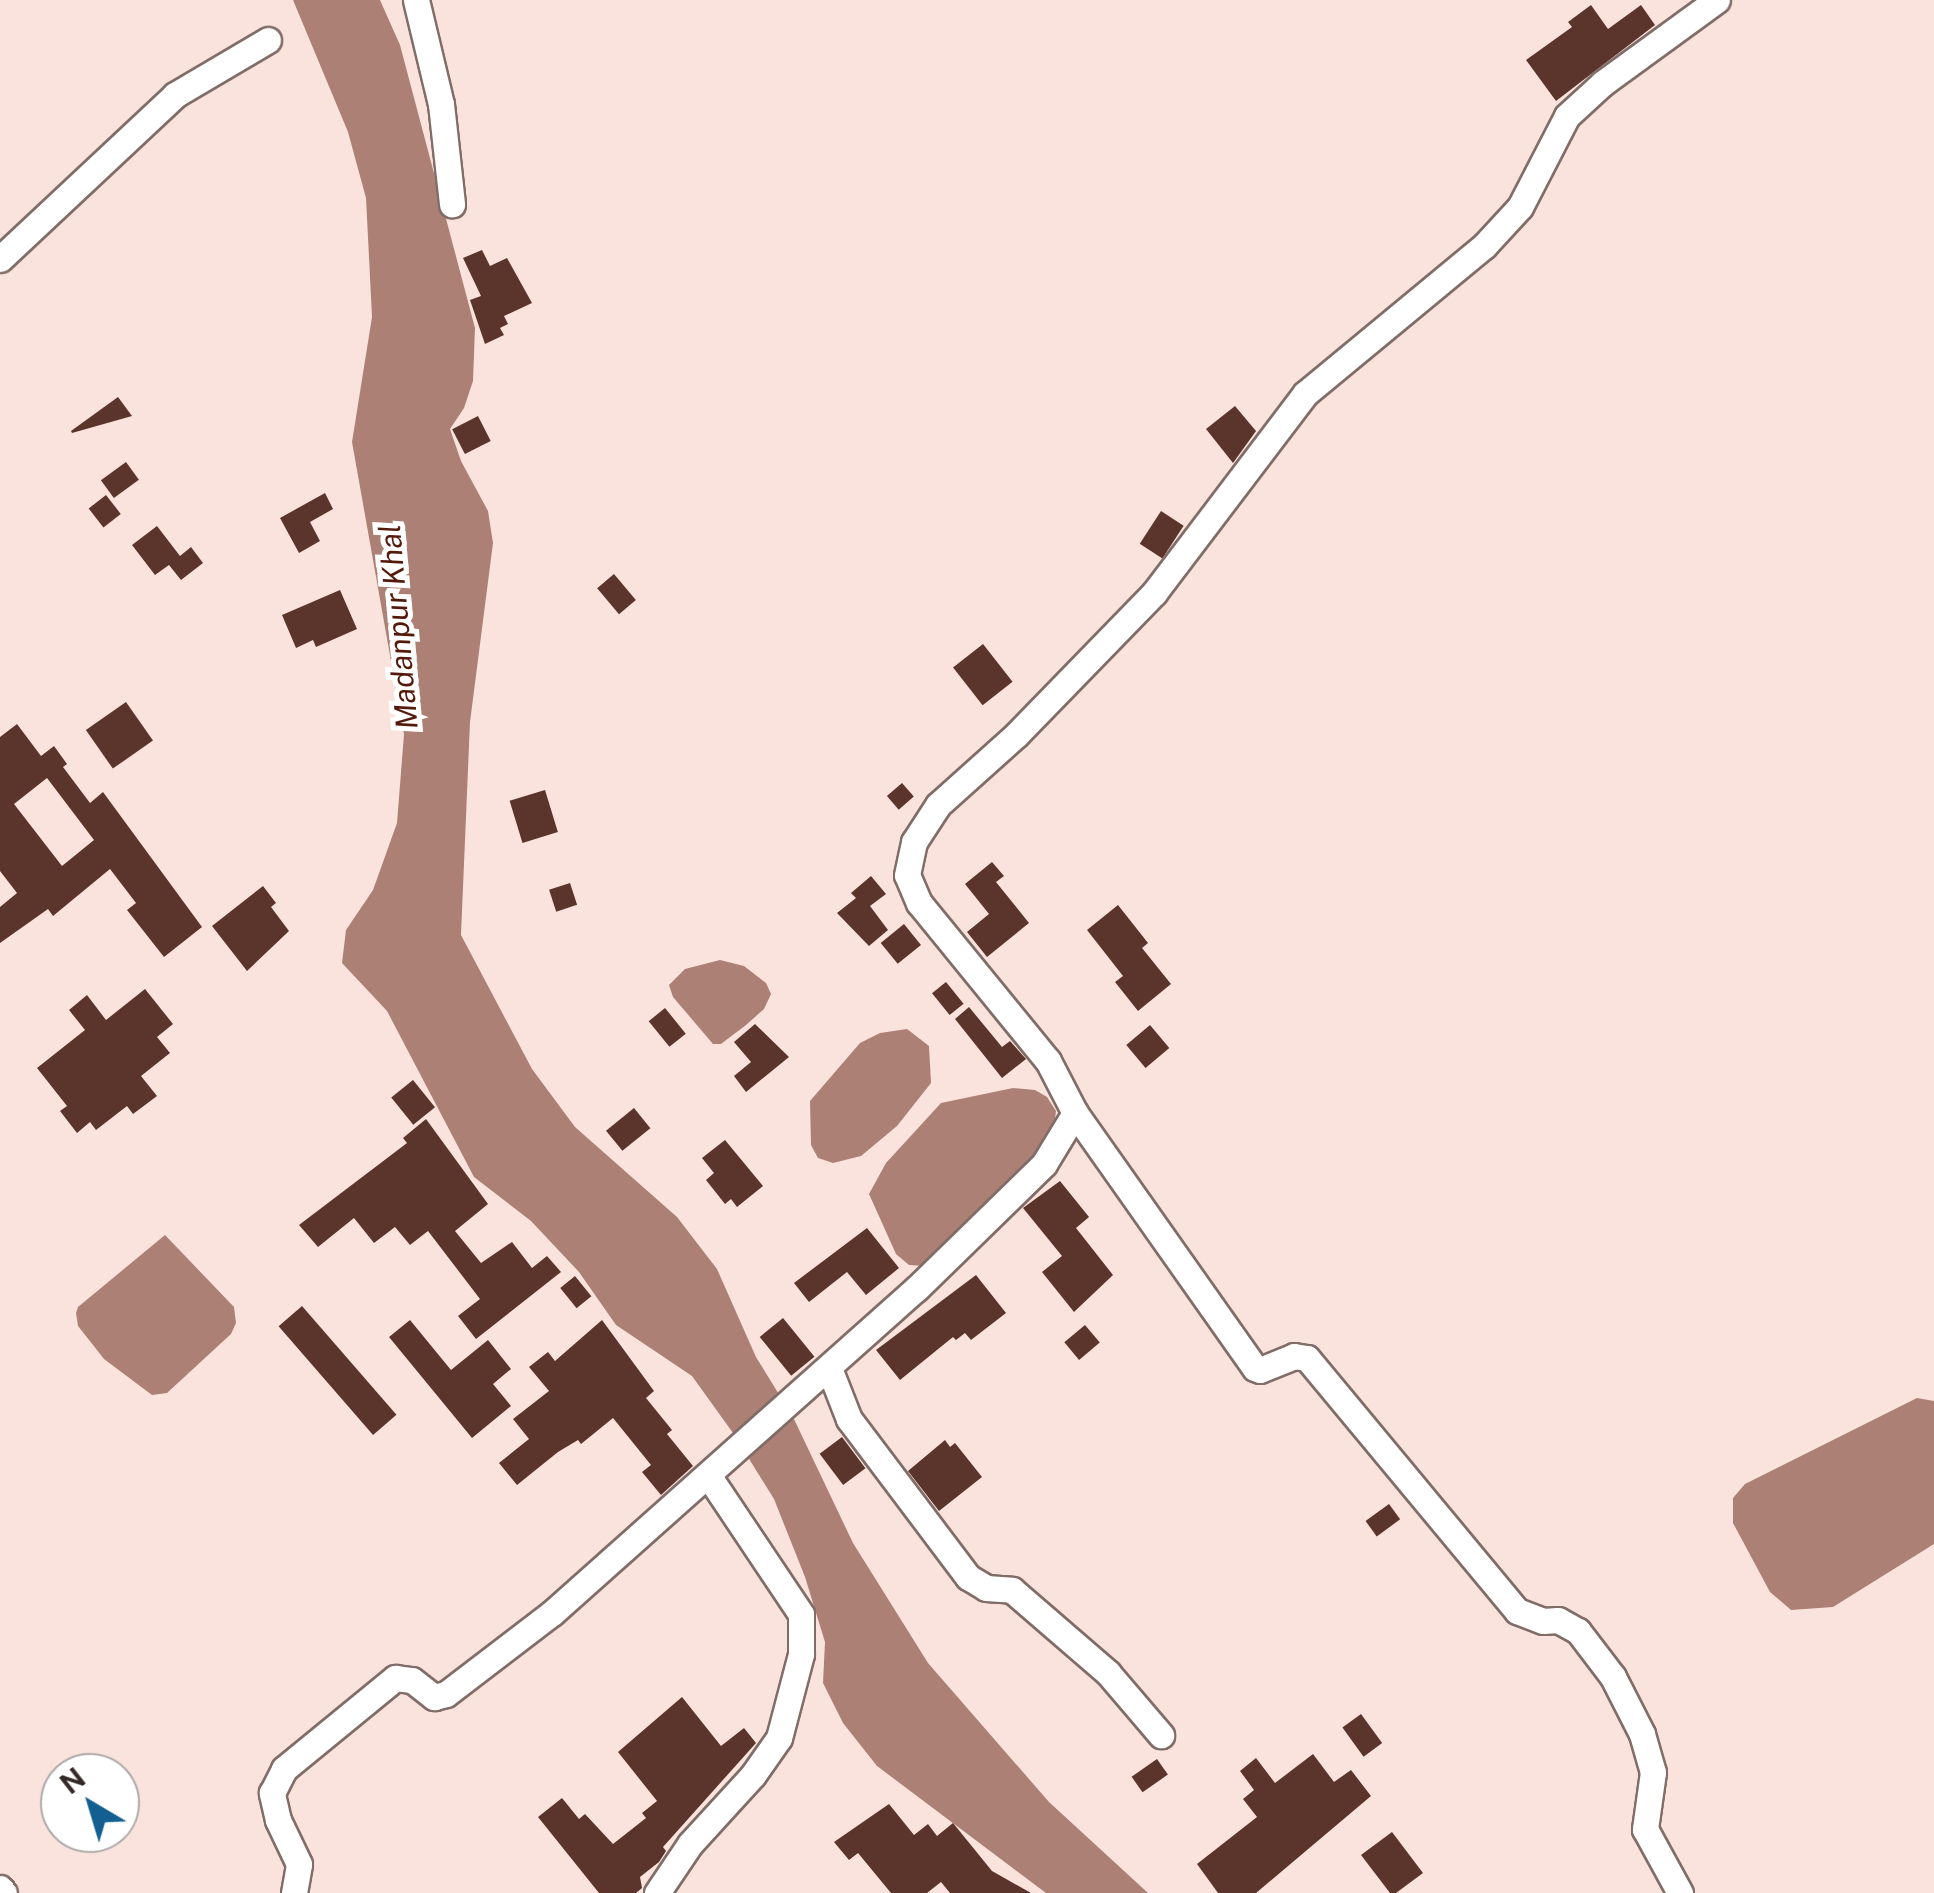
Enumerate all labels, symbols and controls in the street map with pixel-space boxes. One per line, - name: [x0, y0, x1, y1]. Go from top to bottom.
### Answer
- water label: Madanpur Khal: [371, 523, 425, 731]
- north arrow: [40, 1753, 140, 1853]
- text: N: [54, 1761, 91, 1800]

